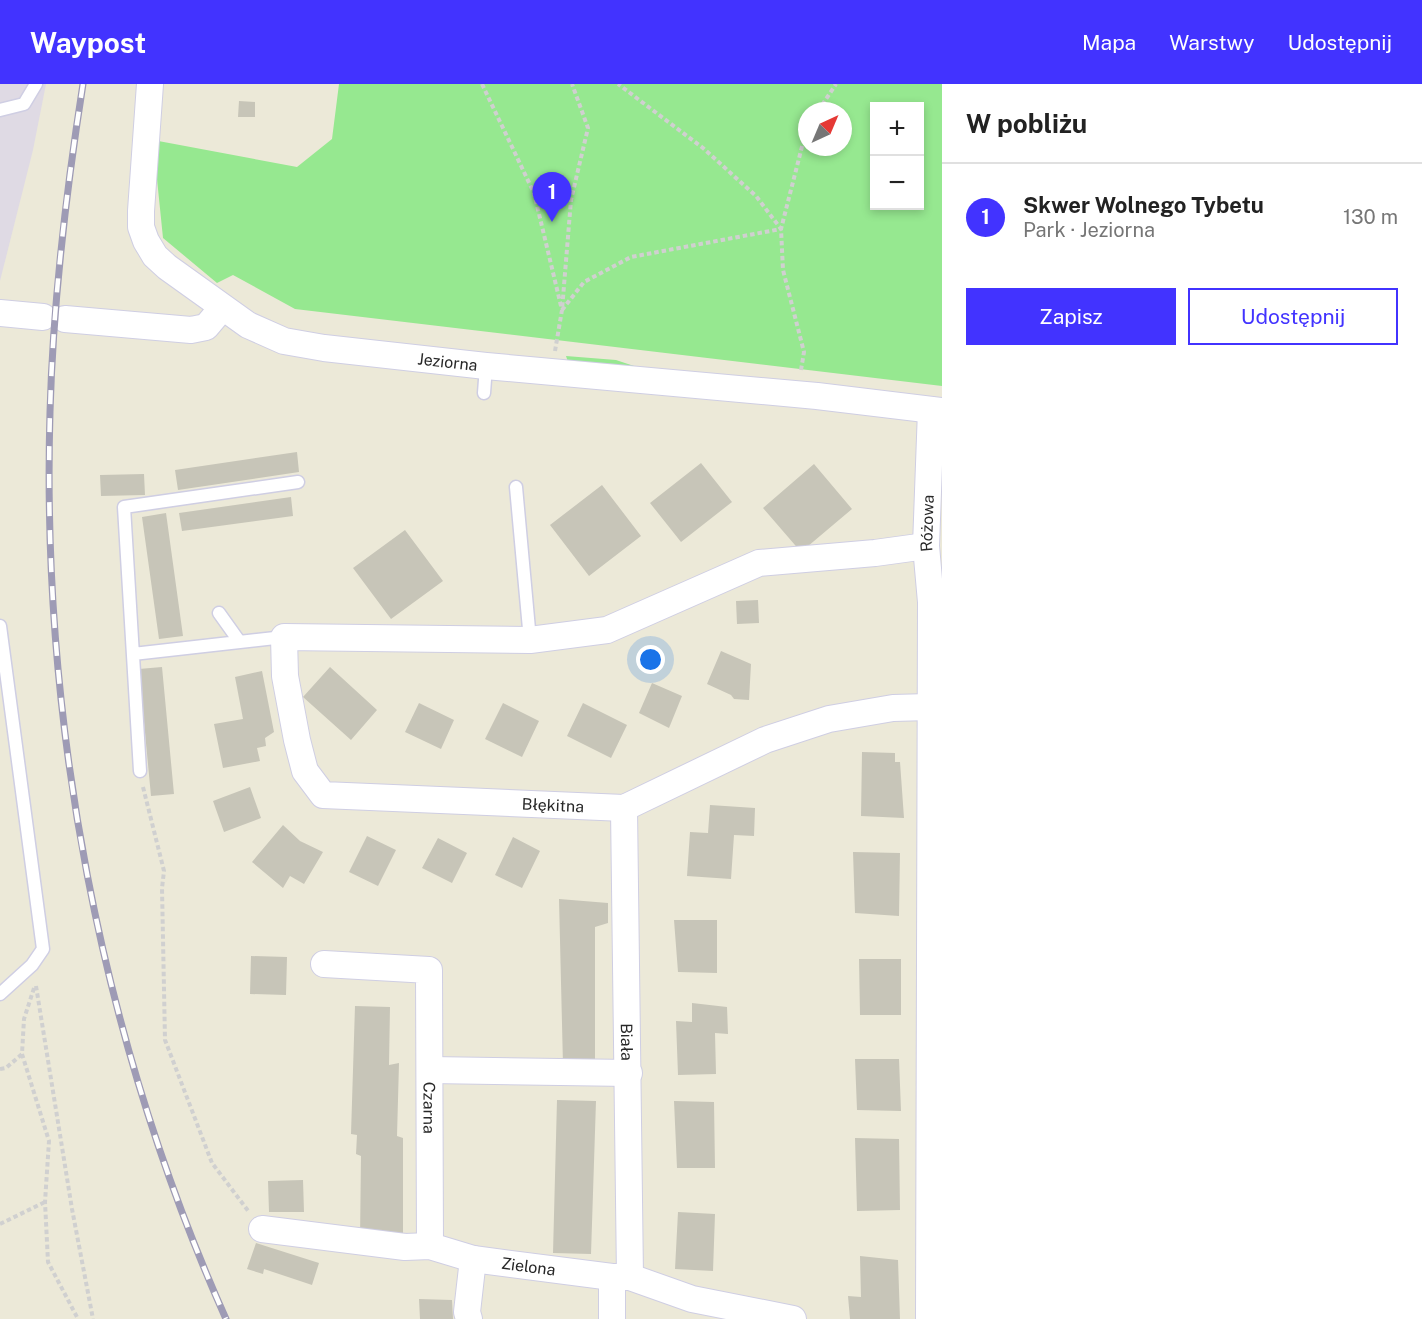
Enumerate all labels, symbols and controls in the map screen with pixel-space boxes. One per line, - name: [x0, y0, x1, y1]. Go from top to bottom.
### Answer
- text: Waypost: [30, 26, 146, 59]
- text: Mapa: [1082, 30, 1136, 55]
- text: Warstwy: [1169, 30, 1254, 55]
- text: Udostępnij: [1287, 30, 1392, 55]
- north arrow: [798, 102, 852, 156]
- map controls: [870, 102, 924, 210]
- button: +: [870, 102, 924, 156]
- text: W pobliżu: [966, 108, 1087, 139]
- button: −: [870, 156, 924, 210]
- pin: 1: [532, 172, 572, 222]
- text: Skwer Wolnego Tybetu: [1023, 192, 1264, 218]
- text: 1: [981, 205, 990, 229]
- text: 130 m: [1343, 205, 1398, 229]
- text: Park · Jeziorna: [1023, 218, 1155, 242]
- button: Zapisz: [966, 288, 1176, 345]
- button: Udostępnij: [1188, 288, 1398, 345]
- street label: Jeziorna: [417, 349, 479, 375]
- street label: Różowa: [916, 494, 937, 553]
- your location: [636, 645, 665, 674]
- street label: Błękitna: [521, 794, 585, 816]
- street label: Biała: [617, 1023, 637, 1061]
- street label: Czarna: [420, 1082, 439, 1134]
- street label: Zielona: [500, 1253, 557, 1279]

